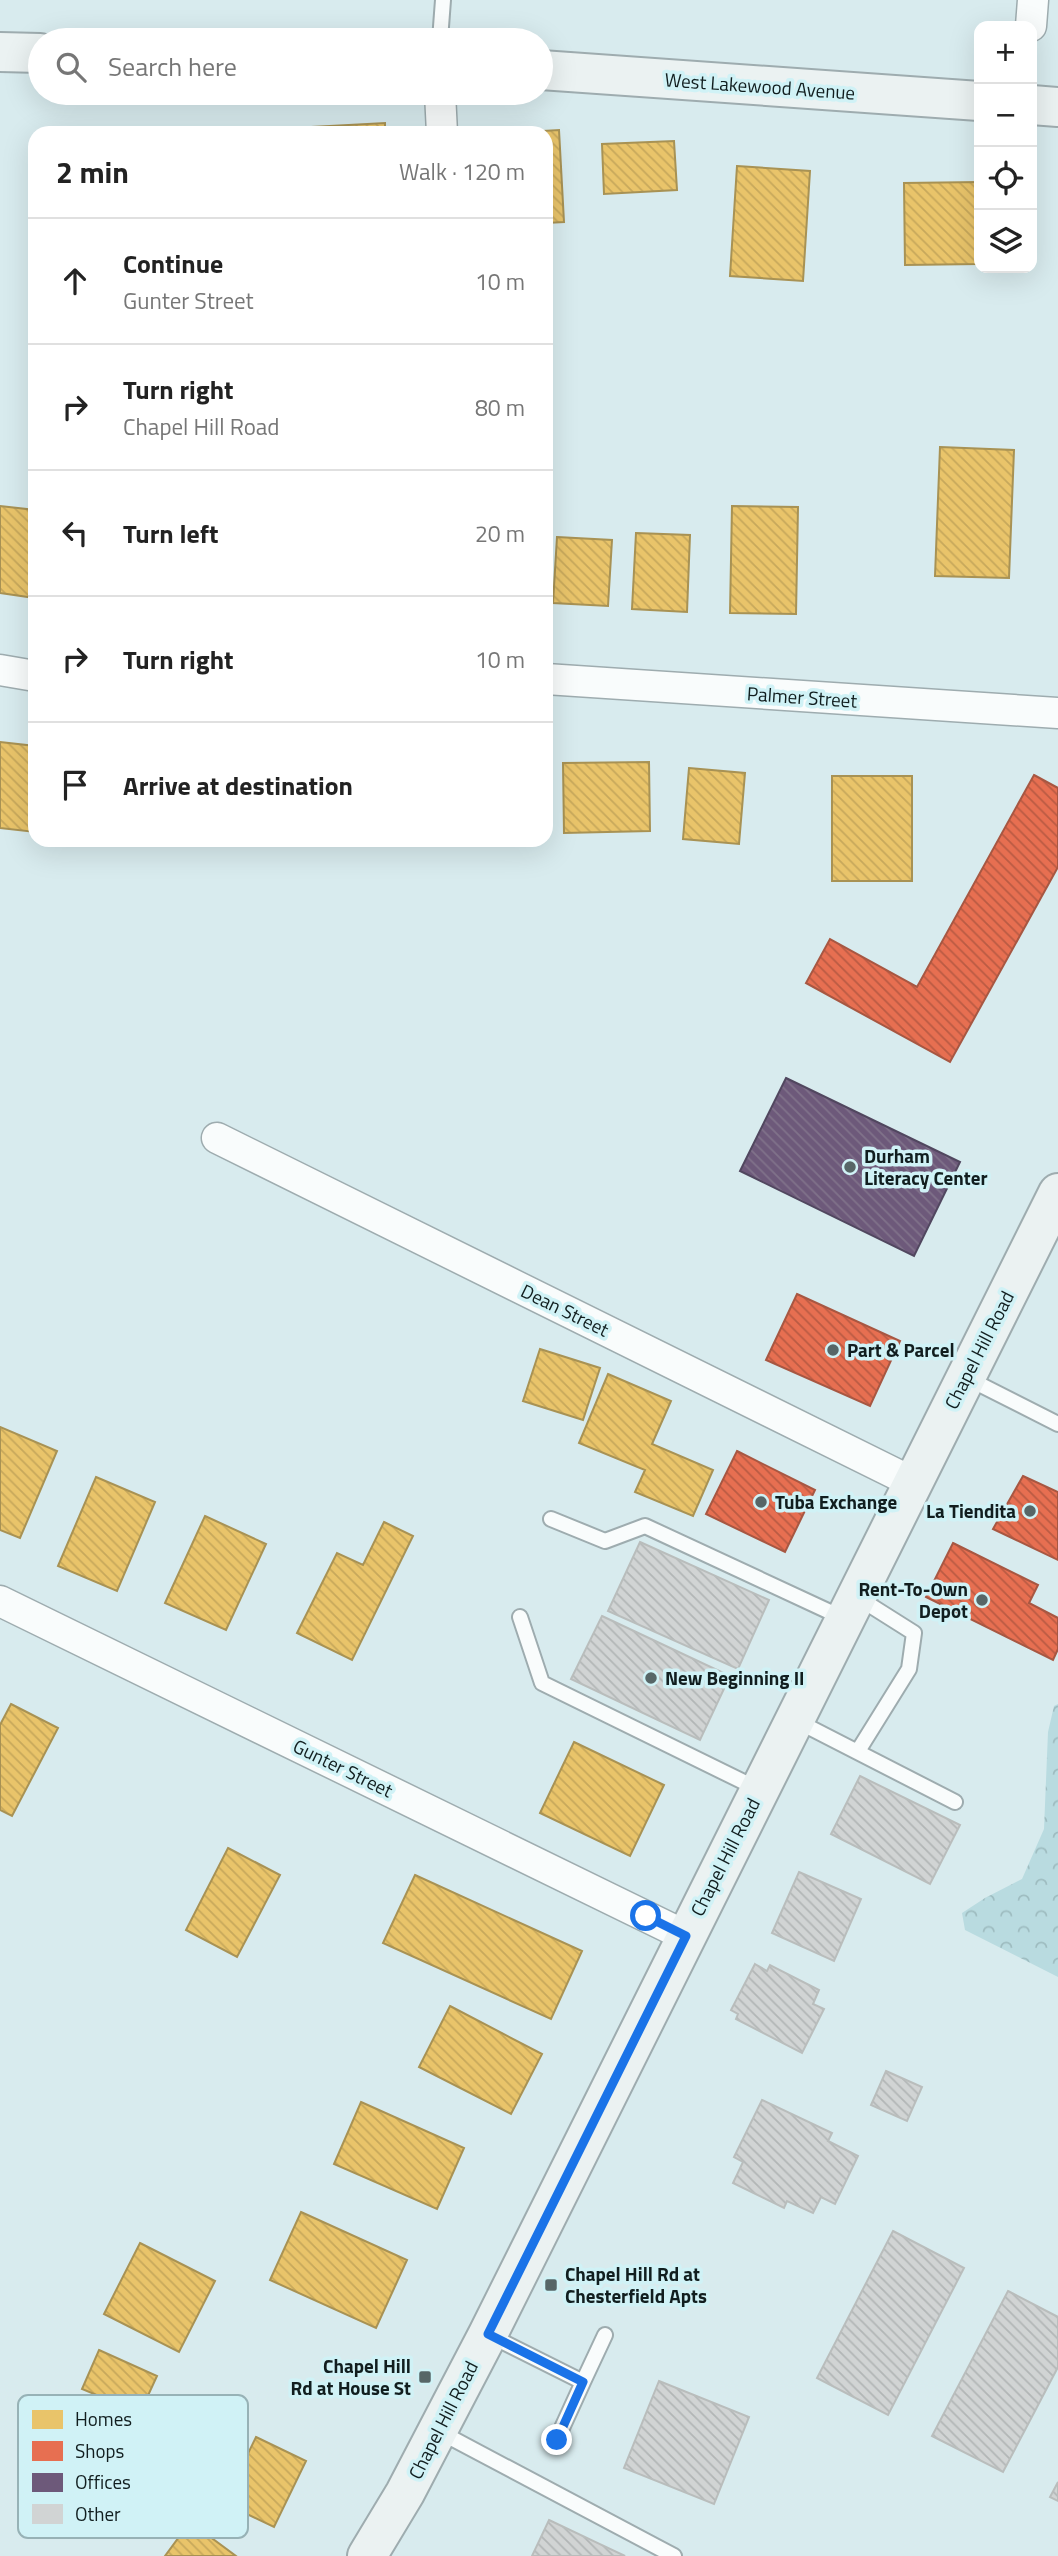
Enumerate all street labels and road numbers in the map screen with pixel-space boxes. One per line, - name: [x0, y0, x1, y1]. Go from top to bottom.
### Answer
- street label: West Lakewood Avenue: [664, 64, 856, 107]
- street label: Palmer Street: [746, 678, 858, 715]
- street label: Dean Street: [516, 1276, 614, 1343]
- street label: Chapel Hill Road: [936, 1286, 1021, 1414]
- street label: Gunter Street: [288, 1731, 398, 1804]
- street label: Chapel Hill Road: [682, 1793, 767, 1921]
- street label: Chapel Hill Road: [400, 2356, 485, 2484]

